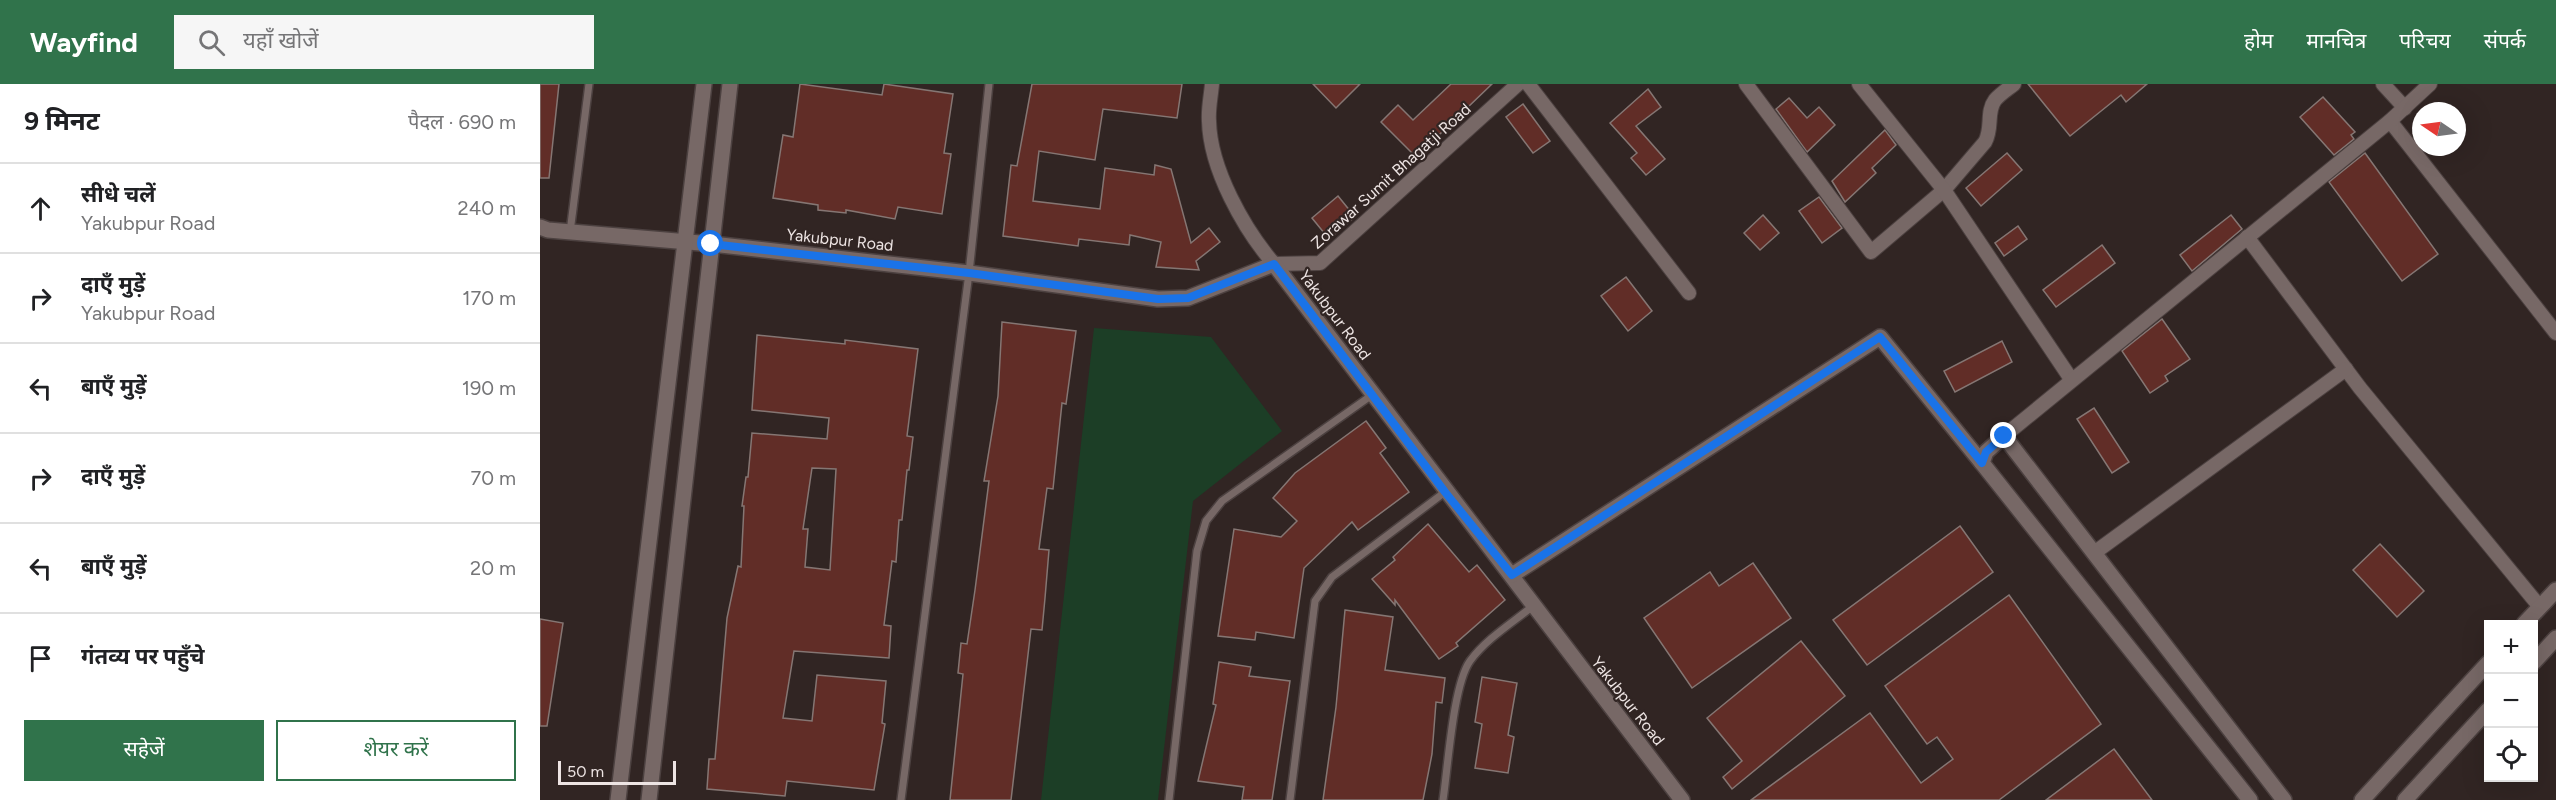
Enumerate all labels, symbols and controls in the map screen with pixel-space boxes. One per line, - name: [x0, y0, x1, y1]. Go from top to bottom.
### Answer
- search box: [174, 15, 594, 69]
- text: Wayfind: [30, 25, 138, 59]
- icon: search: [195, 26, 228, 59]
- text: यहाँ खोजें: [243, 27, 319, 54]
- text: होम: [2244, 28, 2273, 53]
- text: मानचित्र: [2306, 28, 2366, 53]
- text: परिचय: [2399, 28, 2451, 53]
- text: संपर्क: [2484, 28, 2526, 53]
- street label: Zorawar Sumit Bhagatji Road: [1307, 99, 1475, 253]
- north arrow: [2412, 102, 2466, 156]
- text: 9 मिनट: [24, 105, 100, 137]
- text: पैदल · 690 m: [408, 110, 516, 134]
- text: सीधे चलें: [81, 181, 156, 208]
- icon: ahead: [24, 192, 57, 225]
- text: 240 m: [458, 196, 516, 220]
- text: Yakubpur Road: [81, 211, 215, 235]
- street label: Yakubpur Road: [786, 225, 894, 255]
- route start: [697, 230, 723, 256]
- street label: Yakubpur Road: [1295, 266, 1375, 364]
- text: दाएँ मुड़ें: [81, 271, 145, 298]
- icon: right: [24, 282, 57, 315]
- text: 170 m: [462, 286, 516, 310]
- text: Yakubpur Road: [81, 301, 215, 325]
- icon: left: [24, 372, 57, 405]
- text: बाएँ मुड़ें: [81, 373, 147, 400]
- text: 190 m: [462, 376, 516, 400]
- route end: [1990, 422, 2016, 448]
- icon: right: [24, 462, 57, 495]
- text: दाएँ मुड़ें: [81, 463, 145, 490]
- text: 70 m: [470, 466, 516, 490]
- icon: left: [24, 552, 57, 585]
- text: बाएँ मुड़ें: [81, 553, 147, 580]
- text: 20 m: [470, 556, 516, 580]
- map controls: [2484, 620, 2538, 782]
- button: +: [2484, 620, 2538, 674]
- icon: arrive: [24, 642, 57, 675]
- text: गंतव्य पर पहुँचे: [81, 643, 205, 670]
- street label: Yakubpur Road: [1587, 653, 1669, 749]
- button: −: [2484, 674, 2538, 728]
- button: सहेजें: [24, 720, 264, 781]
- button: शेयर करें: [276, 720, 516, 781]
- button: locate: [2484, 728, 2538, 782]
- scale bar: [558, 758, 676, 786]
- text: 50 m: [567, 762, 604, 781]

